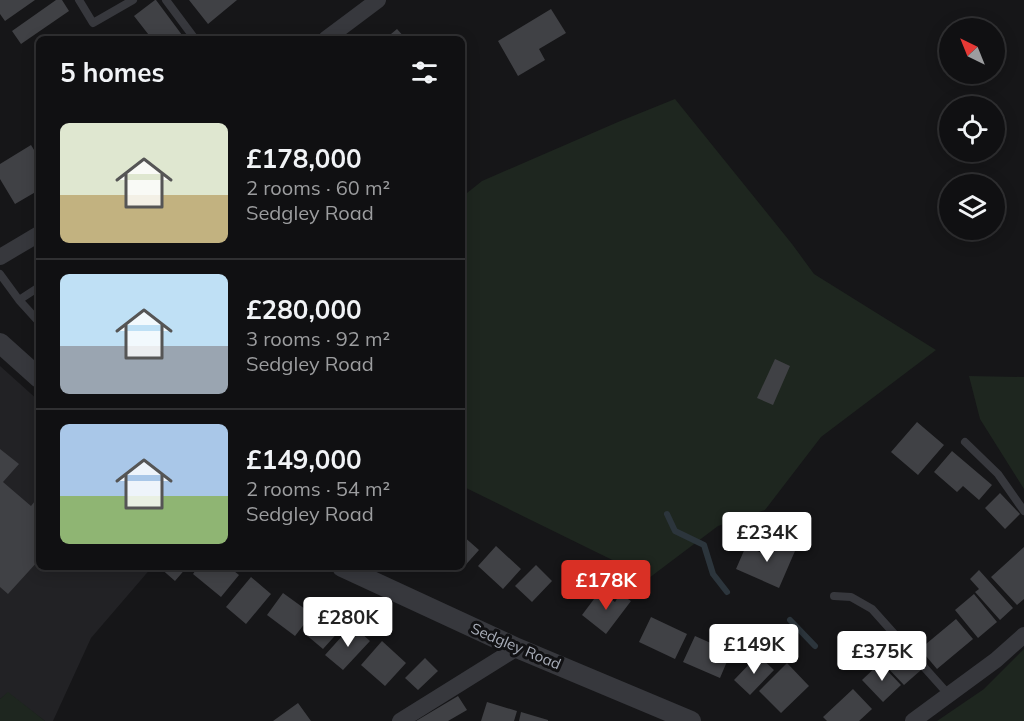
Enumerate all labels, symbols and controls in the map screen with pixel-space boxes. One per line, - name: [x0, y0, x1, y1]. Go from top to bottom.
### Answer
- north arrow: [939, 18, 1005, 84]
- map controls: [939, 18, 1005, 240]
- text: 5 homes: [60, 56, 164, 89]
- icon: filters: [408, 56, 441, 89]
- button: locate: [939, 96, 1005, 162]
- text: £178,000: [246, 142, 362, 175]
- icon: home: [108, 147, 180, 219]
- button: layers: [939, 174, 1005, 240]
- text: 2 rooms · 60 m²: [246, 175, 390, 200]
- text: Sedgley Road: [246, 200, 374, 225]
- text: £280,000: [246, 293, 362, 326]
- icon: home: [108, 298, 180, 370]
- text: 3 rooms · 92 m²: [246, 326, 390, 351]
- text: Sedgley Road: [246, 351, 374, 376]
- text: £149,000: [246, 443, 362, 476]
- icon: home: [108, 448, 180, 520]
- text: 2 rooms · 54 m²: [246, 476, 390, 501]
- text: Sedgley Road: [246, 501, 374, 526]
- pin: £234K: [725, 512, 809, 563]
- text: £234K: [736, 519, 798, 544]
- pin: £178K: [564, 560, 648, 611]
- text: £178K: [575, 567, 637, 592]
- pin: £280K: [306, 597, 390, 648]
- text: £280K: [317, 604, 379, 629]
- street label: Sedgley Road: [468, 619, 564, 673]
- pin: £149K: [712, 624, 796, 675]
- text: £149K: [723, 631, 785, 656]
- pin: £375K: [840, 631, 924, 682]
- text: £375K: [851, 638, 913, 663]

